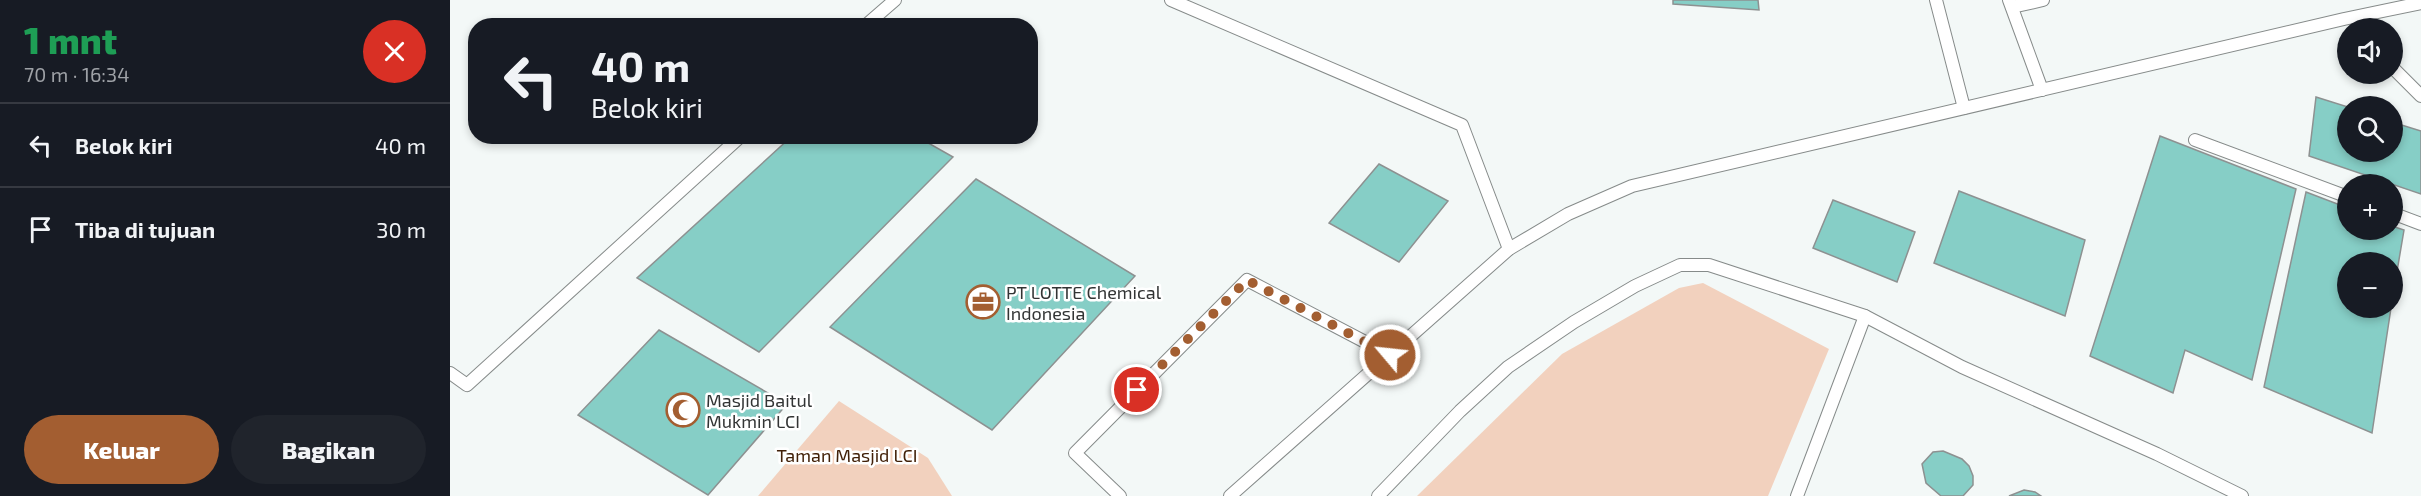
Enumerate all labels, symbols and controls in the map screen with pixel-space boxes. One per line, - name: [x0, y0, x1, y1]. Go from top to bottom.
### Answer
- text: 1 mnt: [24, 18, 117, 61]
- map controls: [2337, 18, 2403, 318]
- button: sound: [2337, 18, 2403, 84]
- button: close: [363, 20, 426, 83]
- text: 40 m: [591, 40, 690, 90]
- icon: left: [492, 42, 570, 120]
- text: 70 m · 16:34: [24, 62, 129, 86]
- text: Belok kiri: [591, 91, 703, 123]
- button: search: [2337, 96, 2403, 162]
- icon: left: [24, 129, 57, 162]
- text: Belok kiri: [75, 132, 172, 158]
- text: 40 m: [375, 132, 426, 158]
- button: +: [2337, 174, 2403, 240]
- icon: arrive: [24, 213, 57, 246]
- text: Tiba di tujuan: [75, 216, 215, 242]
- text: 30 m: [376, 216, 426, 242]
- button: −: [2337, 252, 2403, 318]
- place label: PT LOTTE Chemical Indonesia: [1006, 281, 1162, 324]
- office icon: PT LOTTE Chemical Indonesia: [965, 284, 1001, 320]
- position arrow: [1358, 323, 1422, 387]
- pin: [1111, 364, 1162, 415]
- icon: arrive: [1120, 373, 1153, 406]
- place label: Masjid Baitul Mukmin LCI: [706, 389, 813, 432]
- mosque icon: Masjid Baitul Mukmin LCI: [665, 392, 701, 428]
- button: Keluar: [24, 415, 219, 484]
- button: Bagikan: [231, 415, 426, 484]
- park label: Taman Masjid LCI: [777, 444, 917, 466]

